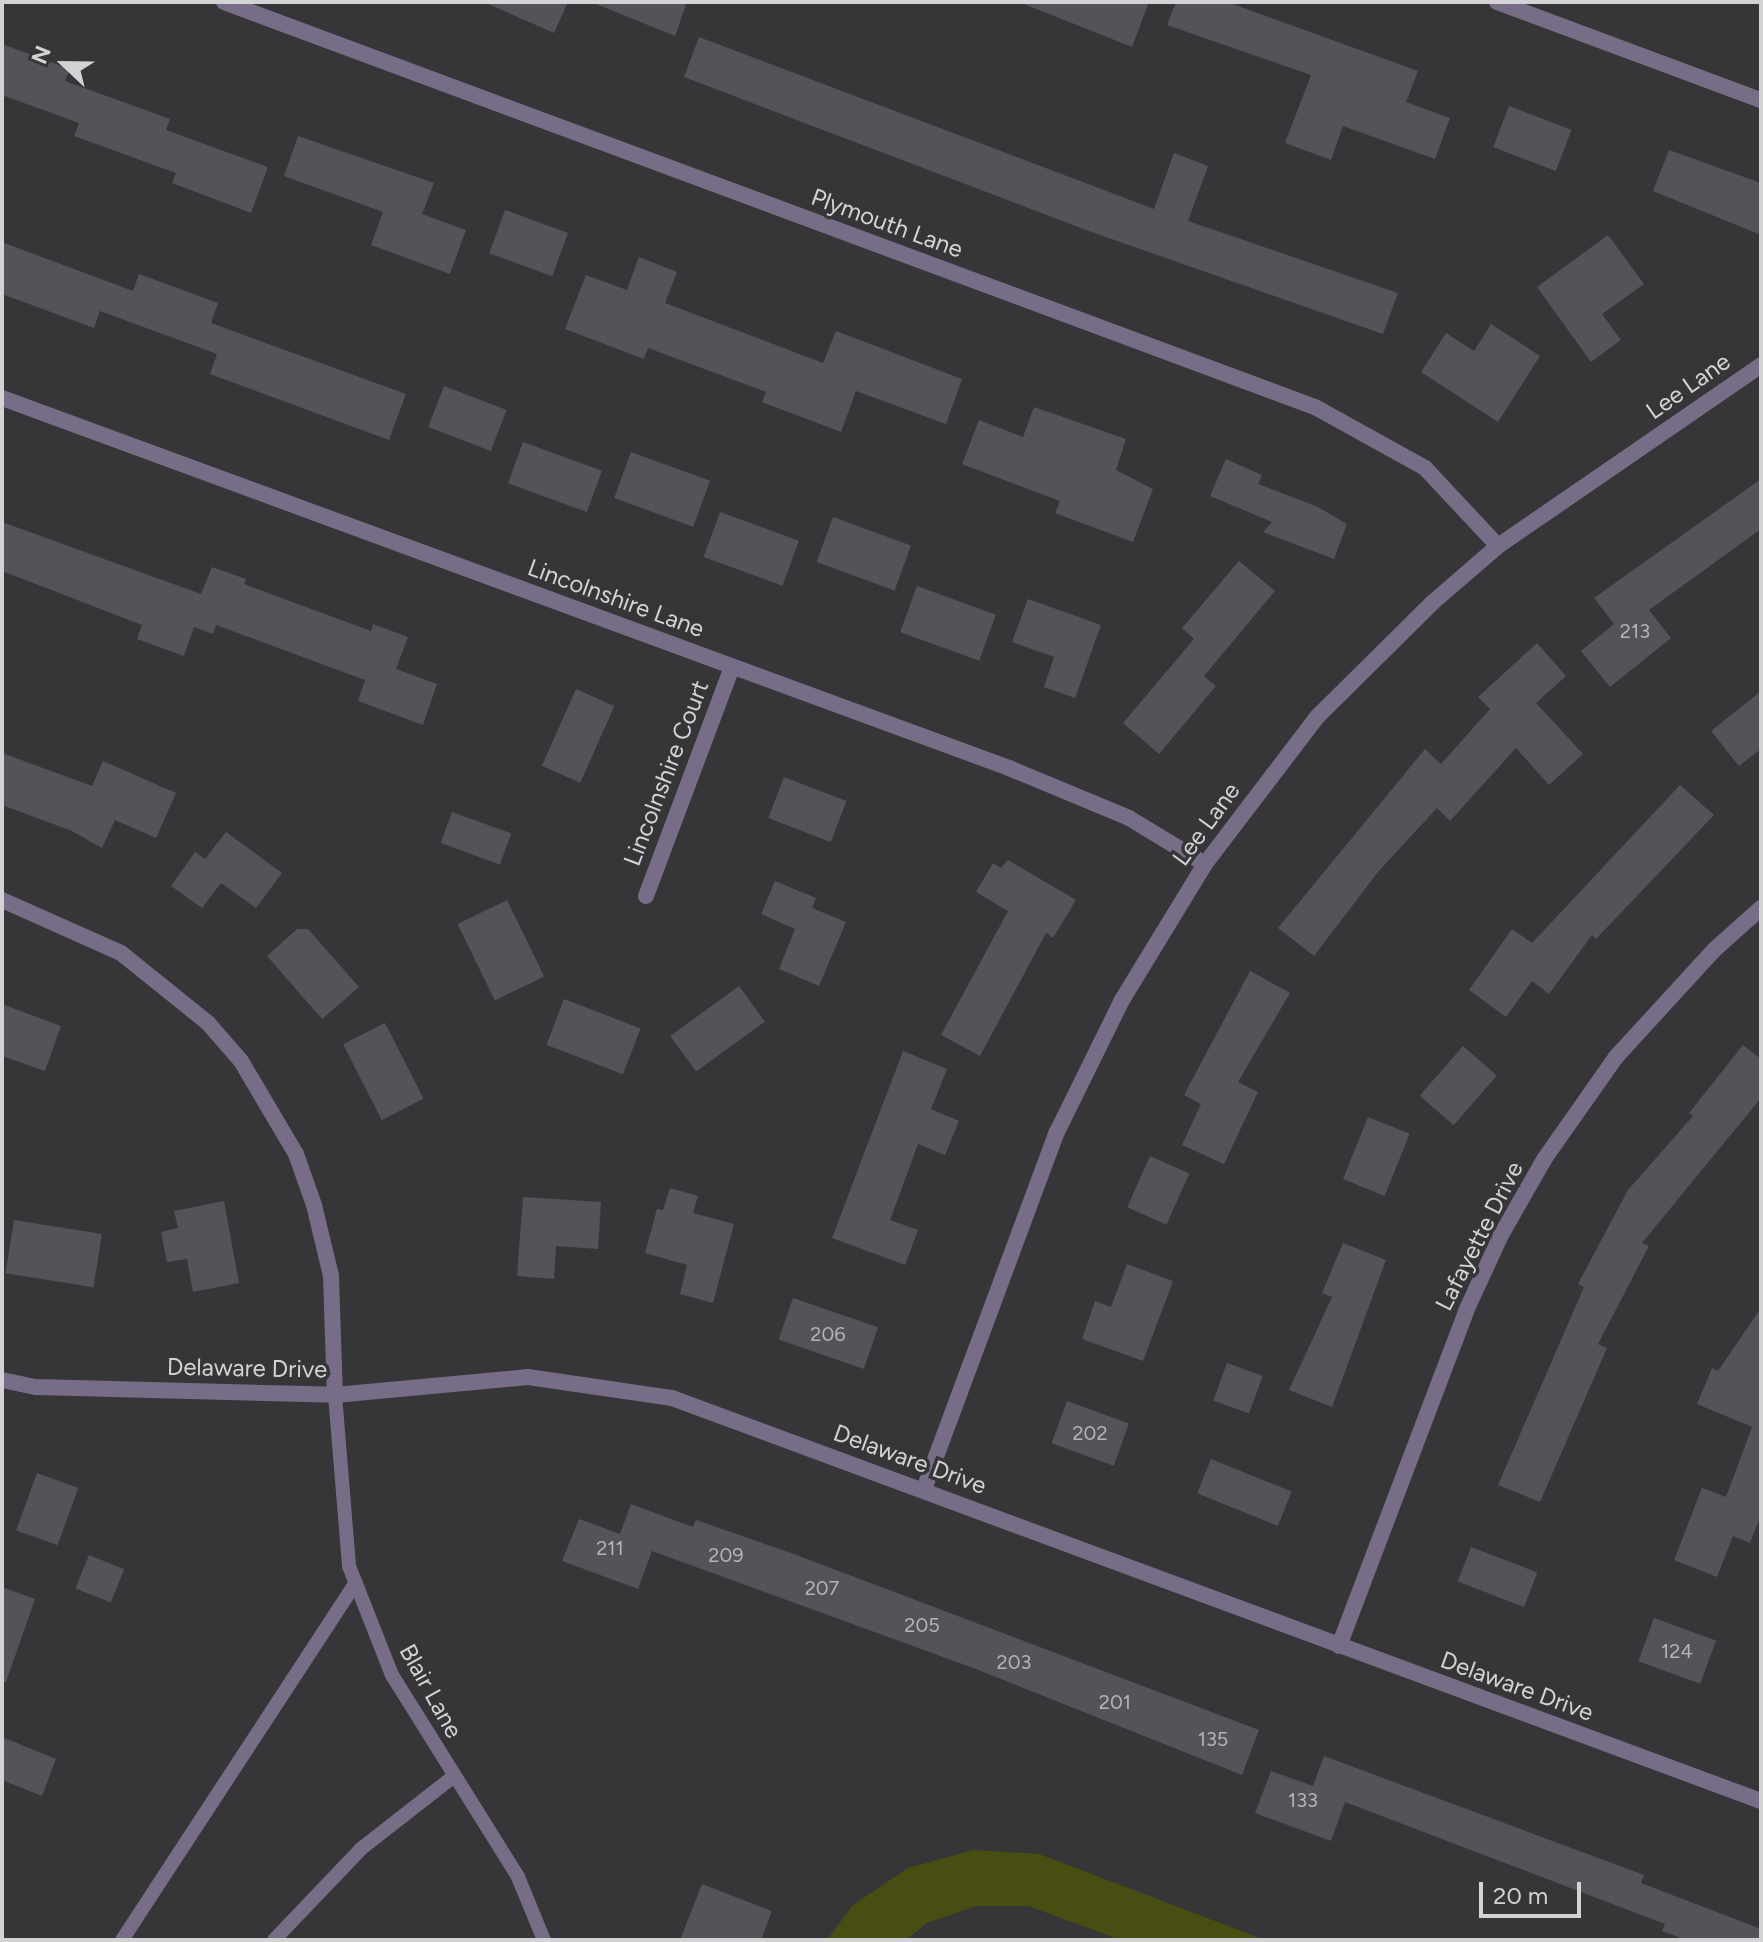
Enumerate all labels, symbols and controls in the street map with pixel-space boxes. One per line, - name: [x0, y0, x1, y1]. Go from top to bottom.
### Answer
- north arrow: [24, 24, 104, 104]
- text: N: [26, 42, 57, 68]
- street label: Plymouth Lane: [807, 182, 967, 264]
- street label: Lee Lane: [1640, 347, 1736, 425]
- street label: Lincolnshire Lane: [524, 553, 708, 643]
- house number: 213: [1620, 619, 1650, 643]
- street label: Lincolnshire Court: [617, 676, 715, 870]
- street label: Lee Lane: [1166, 777, 1246, 871]
- street label: Lafayette Drive: [1429, 1157, 1529, 1315]
- house number: 206: [810, 1322, 846, 1346]
- street label: Delaware Drive: [167, 1352, 327, 1384]
- street label: Delaware Drive: [830, 1418, 990, 1500]
- house number: 202: [1072, 1421, 1108, 1445]
- house number: 211: [596, 1536, 624, 1560]
- house number: 209: [708, 1543, 744, 1567]
- house number: 207: [805, 1576, 839, 1600]
- house number: 205: [904, 1613, 940, 1637]
- street label: Blair Lane: [393, 1639, 469, 1743]
- house number: 124: [1661, 1639, 1693, 1663]
- street label: Delaware Drive: [1437, 1645, 1597, 1727]
- house number: 203: [997, 1650, 1031, 1674]
- house number: 201: [1099, 1690, 1131, 1714]
- house number: 135: [1198, 1727, 1228, 1751]
- house number: 133: [1288, 1788, 1318, 1812]
- scale bar: [1483, 1866, 1585, 1916]
- text: 20 m: [1493, 1881, 1548, 1910]

